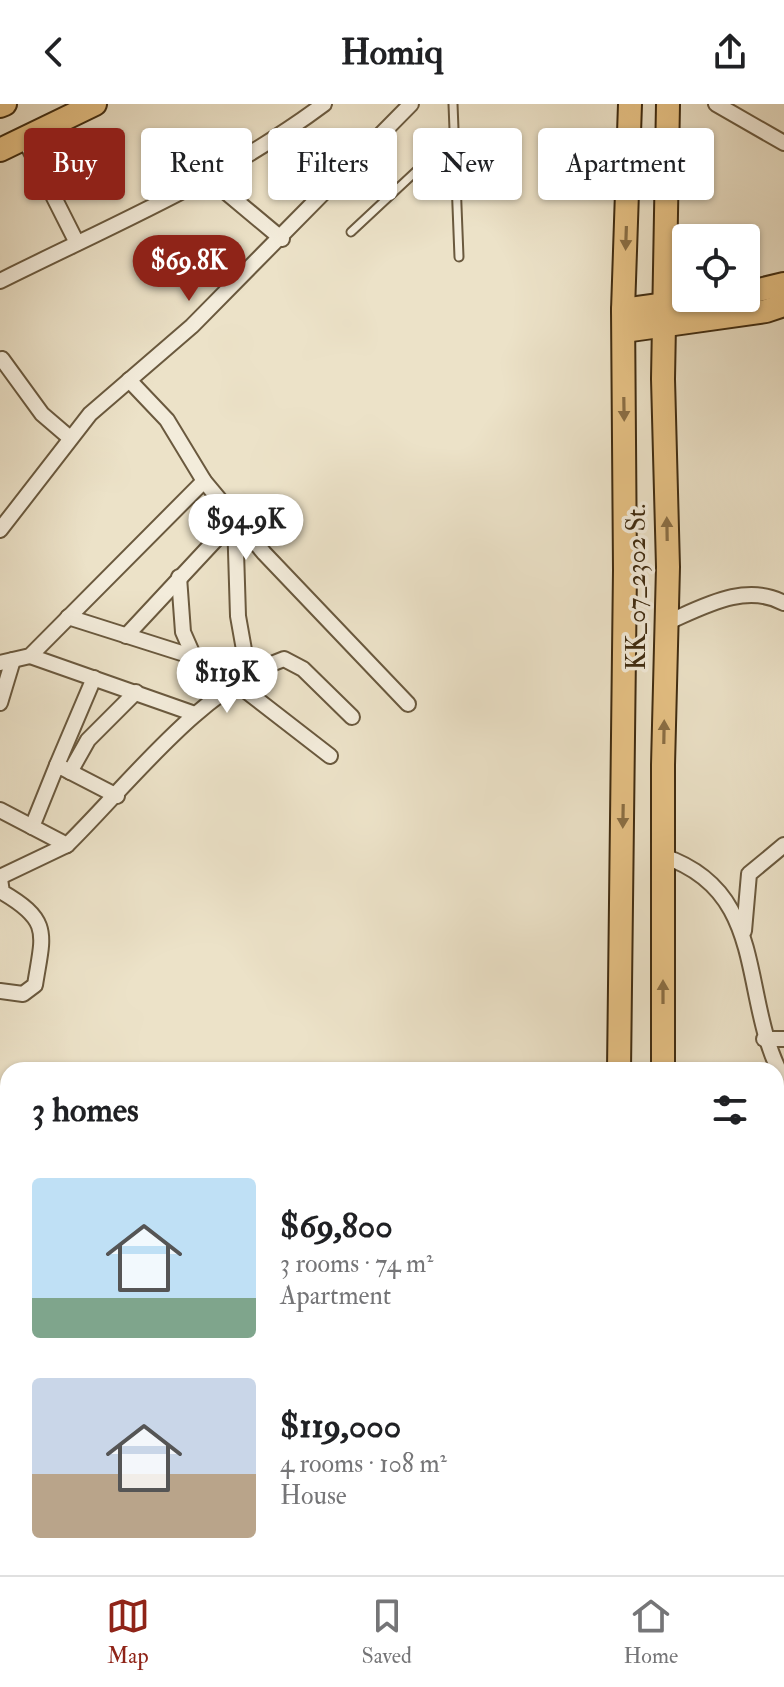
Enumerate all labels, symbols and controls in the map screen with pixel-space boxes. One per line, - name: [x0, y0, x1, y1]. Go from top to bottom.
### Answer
- icon: back: [32, 30, 76, 74]
- text: Homiq: [341, 30, 443, 75]
- icon: share: [708, 30, 752, 74]
- chip: Buy: [24, 128, 125, 200]
- chip: Rent: [141, 128, 252, 200]
- chip: Filters: [268, 128, 397, 200]
- chip: New: [413, 128, 522, 200]
- chip: Apartment: [538, 128, 714, 200]
- map controls: [672, 224, 760, 312]
- button: locate: [672, 224, 760, 312]
- one-way arrow: [619, 226, 632, 251]
- pin: $69.8K: [124, 235, 254, 303]
- text: $69.8K: [151, 245, 227, 277]
- one-way arrow: [617, 397, 630, 422]
- pin: $94.9K: [181, 494, 311, 562]
- text: $94.9K: [206, 504, 286, 536]
- street label: KK_07_2302 St.: [621, 504, 653, 670]
- one-way arrow: [661, 516, 673, 541]
- pin: $119K: [171, 647, 283, 715]
- text: $119K: [195, 657, 259, 689]
- one-way arrow: [657, 719, 670, 744]
- one-way arrow: [617, 804, 629, 829]
- one-way arrow: [657, 979, 669, 1004]
- icon: filters: [708, 1088, 752, 1132]
- text: 3 homes: [32, 1089, 139, 1132]
- text: $69,800: [280, 1205, 393, 1248]
- icon: home: [96, 1210, 192, 1306]
- text: 3 rooms · 74 m²: [280, 1248, 433, 1280]
- text: Apartment: [280, 1280, 391, 1312]
- text: $119,000: [280, 1405, 401, 1448]
- icon: home: [96, 1410, 192, 1506]
- text: 4 rooms · 108 m²: [280, 1448, 447, 1480]
- text: House: [280, 1480, 347, 1512]
- tab: Map: [106, 1594, 150, 1670]
- tab: Saved: [362, 1594, 412, 1670]
- tab: Home: [624, 1594, 678, 1670]

